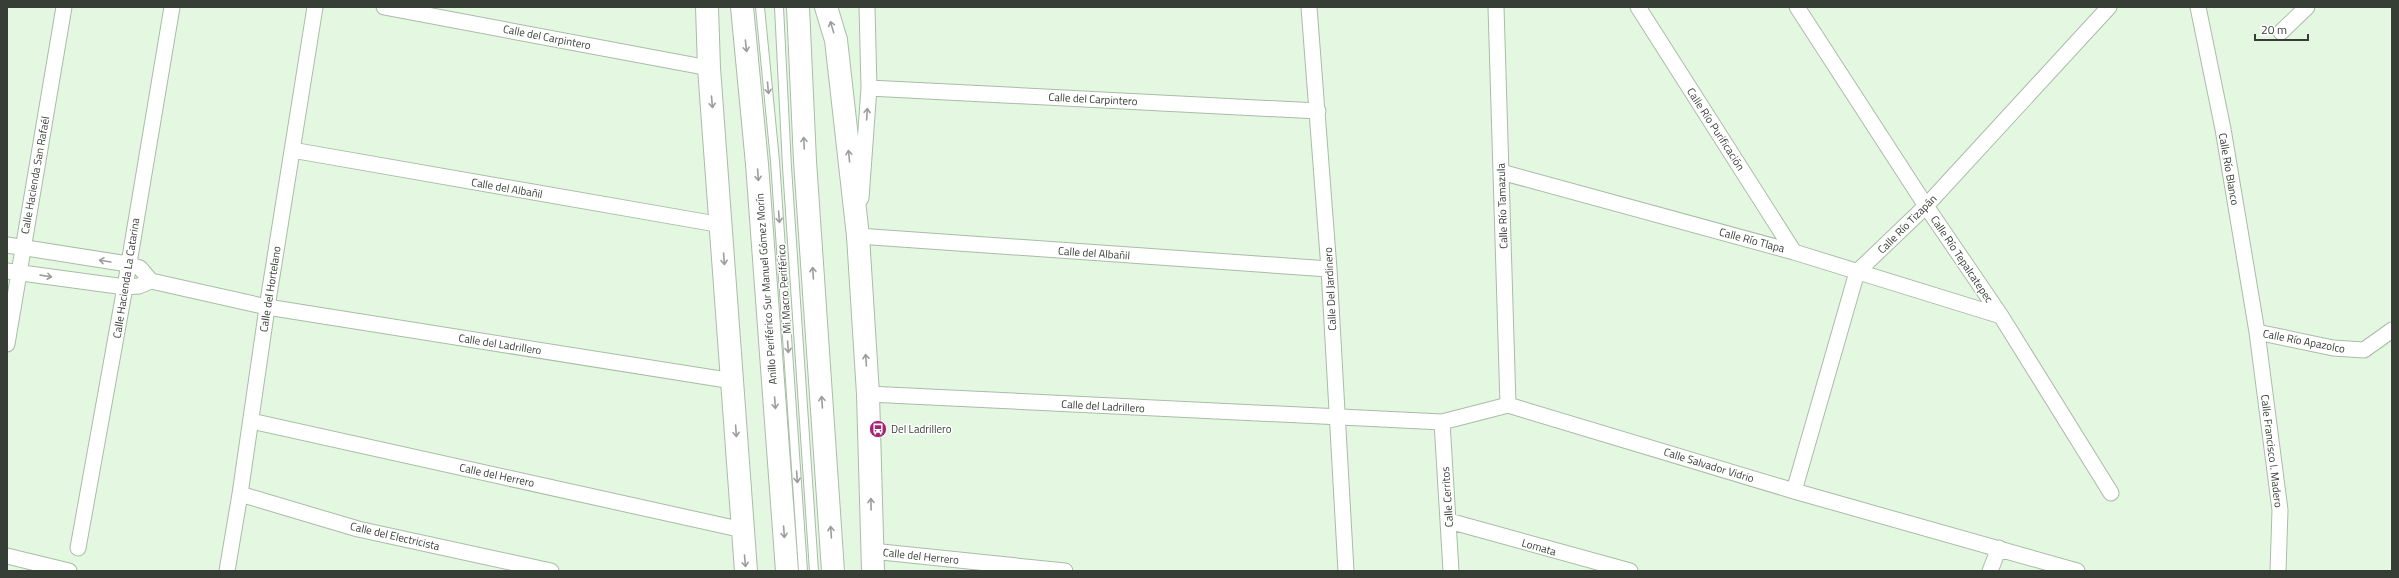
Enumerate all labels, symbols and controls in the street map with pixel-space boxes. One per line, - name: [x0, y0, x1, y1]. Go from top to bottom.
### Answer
- scale bar: [2255, 16, 2308, 42]
- text: 20 m: [2261, 20, 2287, 39]
- street label: Calle del Carpintero: [502, 21, 592, 53]
- one-way arrow: [828, 21, 835, 34]
- one-way arrow: [742, 39, 749, 52]
- one-way arrow: [764, 81, 771, 94]
- street label: Calle Río Purificación: [1683, 84, 1749, 174]
- street label: Calle del Carpintero: [1048, 89, 1138, 109]
- one-way arrow: [709, 95, 716, 108]
- one-way arrow: [864, 108, 871, 121]
- street label: Calle Hacienda San Rafaél: [17, 115, 53, 235]
- street label: Calle Río Blanco: [2215, 132, 2243, 207]
- one-way arrow: [801, 137, 808, 150]
- one-way arrow: [845, 150, 853, 163]
- street label: Calle Río Tamazula: [1492, 162, 1511, 249]
- one-way arrow: [755, 168, 762, 181]
- street label: Calle del Albañil: [470, 174, 544, 202]
- street label: Calle Río Tizapán: [1874, 191, 1940, 257]
- street label: Anillo Periférico Sur Manuel Gómez Morín: [751, 193, 781, 385]
- one-way arrow: [775, 210, 782, 223]
- street label: Calle Río Tepalcatepec: [1927, 212, 1997, 306]
- street label: Calle Hacienda La Catarina: [109, 216, 143, 339]
- street label: Calle Río Tlapa: [1718, 224, 1787, 257]
- street label: Calle del Albañil: [1057, 243, 1131, 263]
- street label: Mi Macro Periférico: [773, 244, 795, 334]
- street label: Calle del Hortelano: [255, 245, 285, 333]
- street label: Calle Del Jardinero: [1320, 247, 1340, 331]
- one-way arrow: [721, 252, 728, 265]
- one-way arrow: [99, 257, 112, 265]
- one-way arrow: [809, 267, 816, 280]
- one-way arrow: [39, 272, 52, 280]
- street label: Calle Río Apazolco: [2261, 325, 2347, 357]
- street label: Calle del Ladrillero: [457, 330, 543, 358]
- one-way arrow: [784, 340, 791, 353]
- one-way arrow: [862, 354, 869, 367]
- street label: Calle Francisco I. Madero: [2257, 394, 2287, 509]
- one-way arrow: [771, 396, 778, 409]
- one-way arrow: [818, 396, 825, 409]
- street label: Calle del Ladrillero: [1061, 396, 1145, 416]
- bus stop icon: Del Ladrillero: [868, 419, 888, 439]
- place label: Del Ladrillero: [891, 421, 952, 437]
- one-way arrow: [733, 424, 740, 437]
- street label: Calle Salvador Vidrio: [1662, 444, 1756, 486]
- street label: Calle del Herrero: [458, 459, 536, 491]
- street label: Calle Cerritos: [1437, 466, 1457, 528]
- one-way arrow: [793, 470, 800, 483]
- one-way arrow: [867, 498, 875, 511]
- street label: Calle del Electricista: [349, 518, 442, 554]
- one-way arrow: [780, 525, 787, 538]
- one-way arrow: [827, 526, 834, 539]
- street label: Lomata: [1520, 534, 1559, 560]
- street label: Calle del Herrero: [882, 544, 960, 568]
- one-way arrow: [742, 554, 749, 567]

